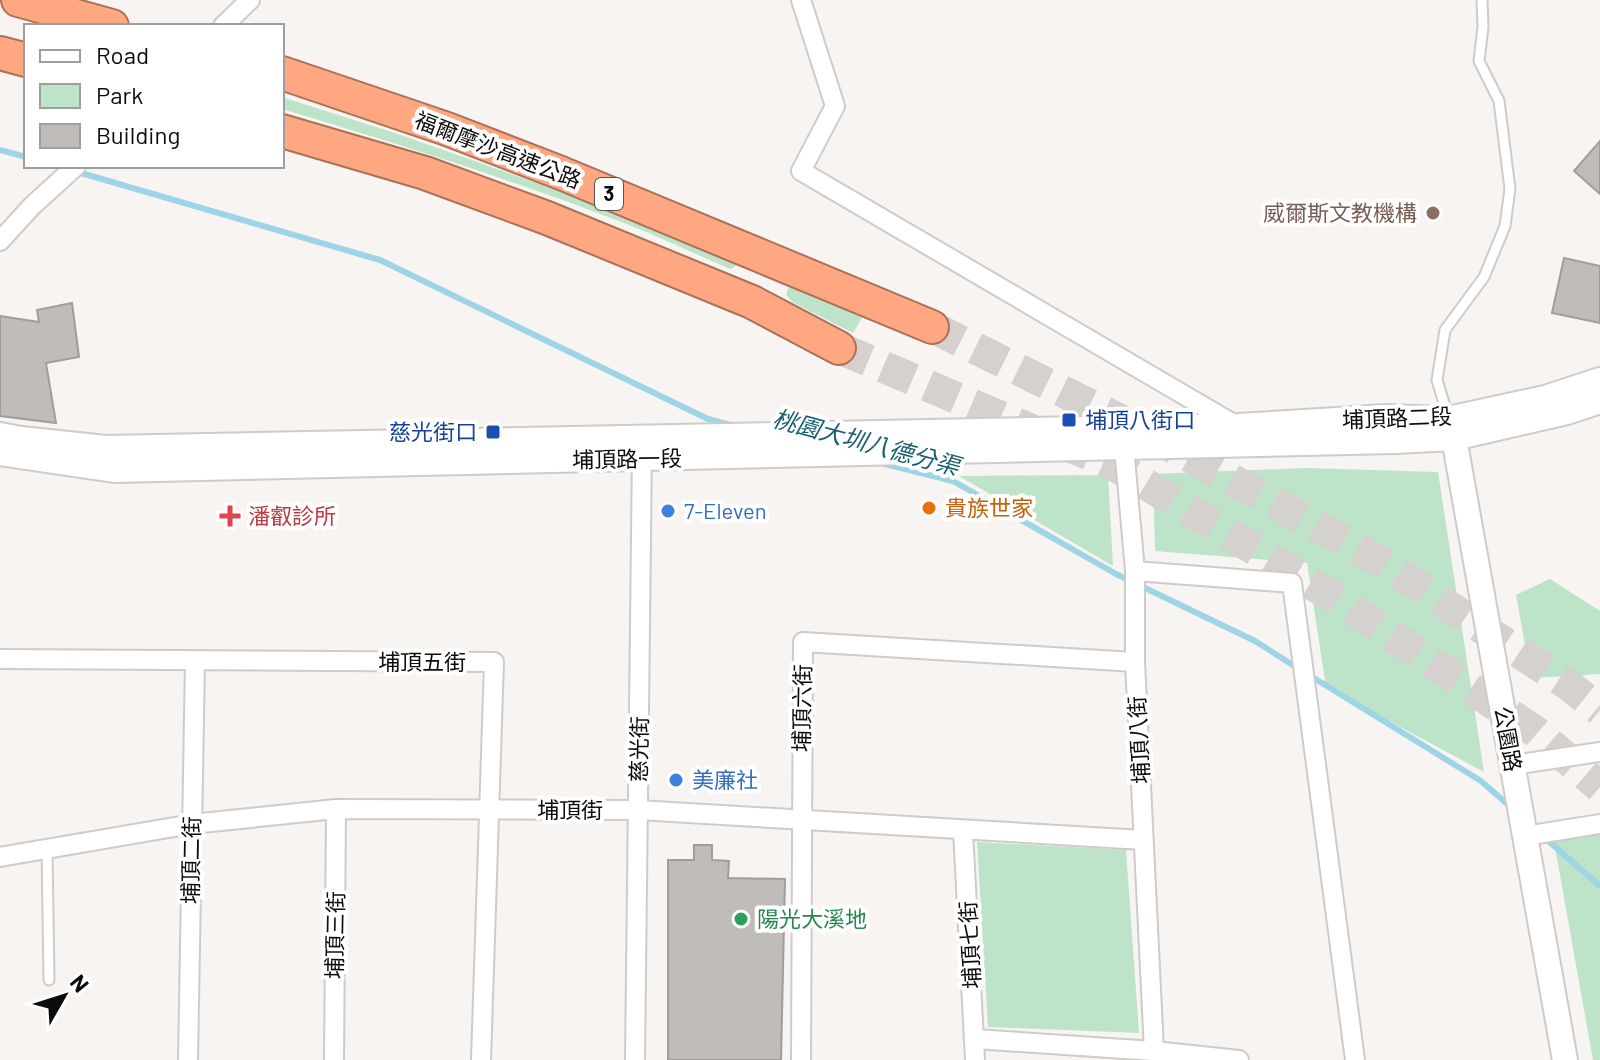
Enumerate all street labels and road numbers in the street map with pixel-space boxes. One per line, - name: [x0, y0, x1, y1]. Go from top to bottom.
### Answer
- street label: 福爾摩沙高速公路: [412, 105, 585, 193]
- road number: 3: [595, 178, 623, 210]
- street label: 埔頂路二段: [1342, 402, 1452, 432]
- street label: 埔頂路一段: [572, 444, 682, 472]
- street label: 埔頂五街: [378, 648, 466, 674]
- street label: 埔頂六街: [787, 664, 815, 752]
- street label: 埔頂八街: [1123, 695, 1153, 785]
- street label: 公園路: [1490, 704, 1528, 774]
- street label: 慈光街: [624, 716, 652, 782]
- street label: 埔頂街: [537, 796, 603, 822]
- street label: 埔頂二街: [176, 816, 204, 904]
- street label: 埔頂三街: [320, 891, 348, 979]
- street label: 埔頂七街: [954, 900, 984, 990]

